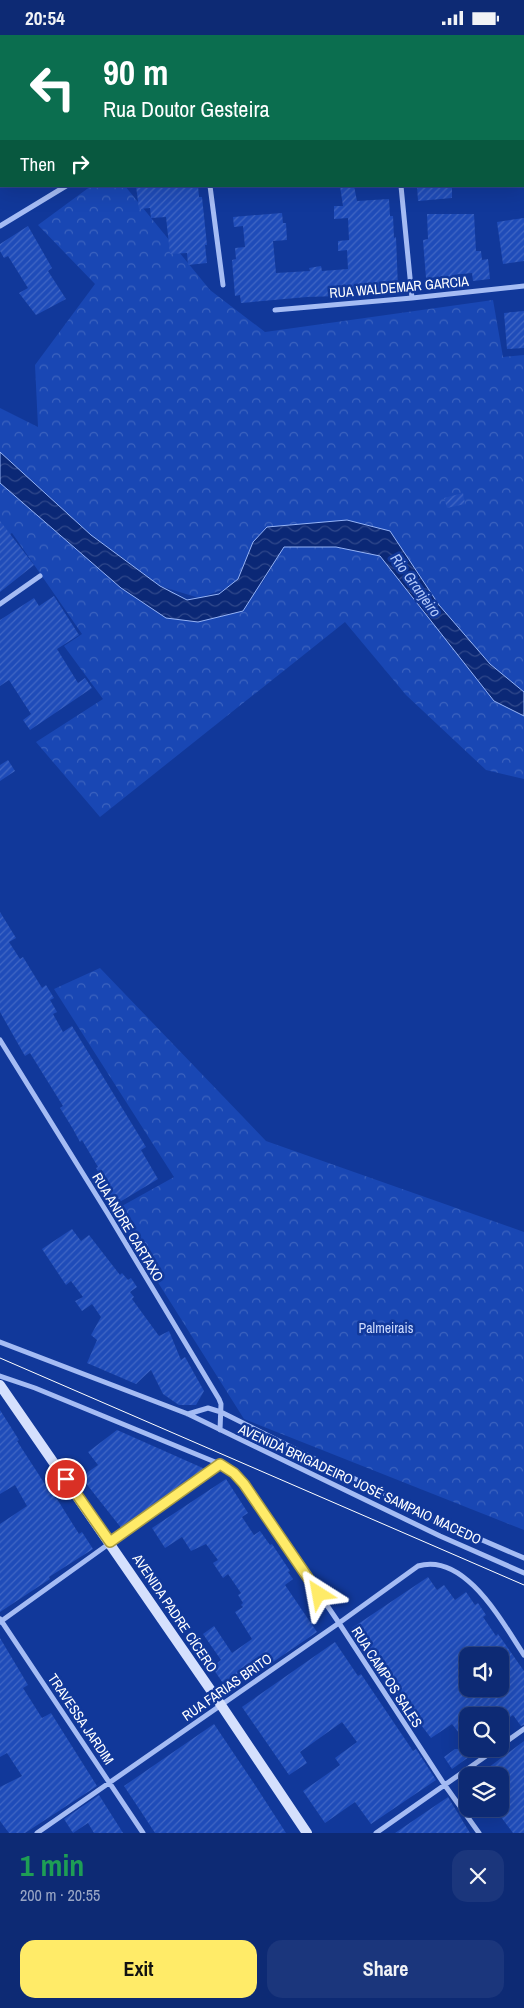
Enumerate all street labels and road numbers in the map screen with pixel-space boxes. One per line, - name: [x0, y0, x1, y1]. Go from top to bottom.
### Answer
- street label: RUA WALDEMAR GARCIA: [329, 272, 470, 302]
- street label: RUA ANDRE CARTAXO: [88, 1169, 168, 1285]
- street label: AVENIDA BRIGADEIRO JOSÉ SAMPAIO MACEDO: [235, 1419, 484, 1548]
- street label: AVENIDA PADRE CÍCERO: [128, 1550, 221, 1676]
- street label: RUA CAMPOS SALES: [348, 1623, 427, 1731]
- street label: RUA FARIAS BRITO: [179, 1649, 276, 1725]
- street label: TRAVESSA JARDIM: [44, 1670, 118, 1768]

